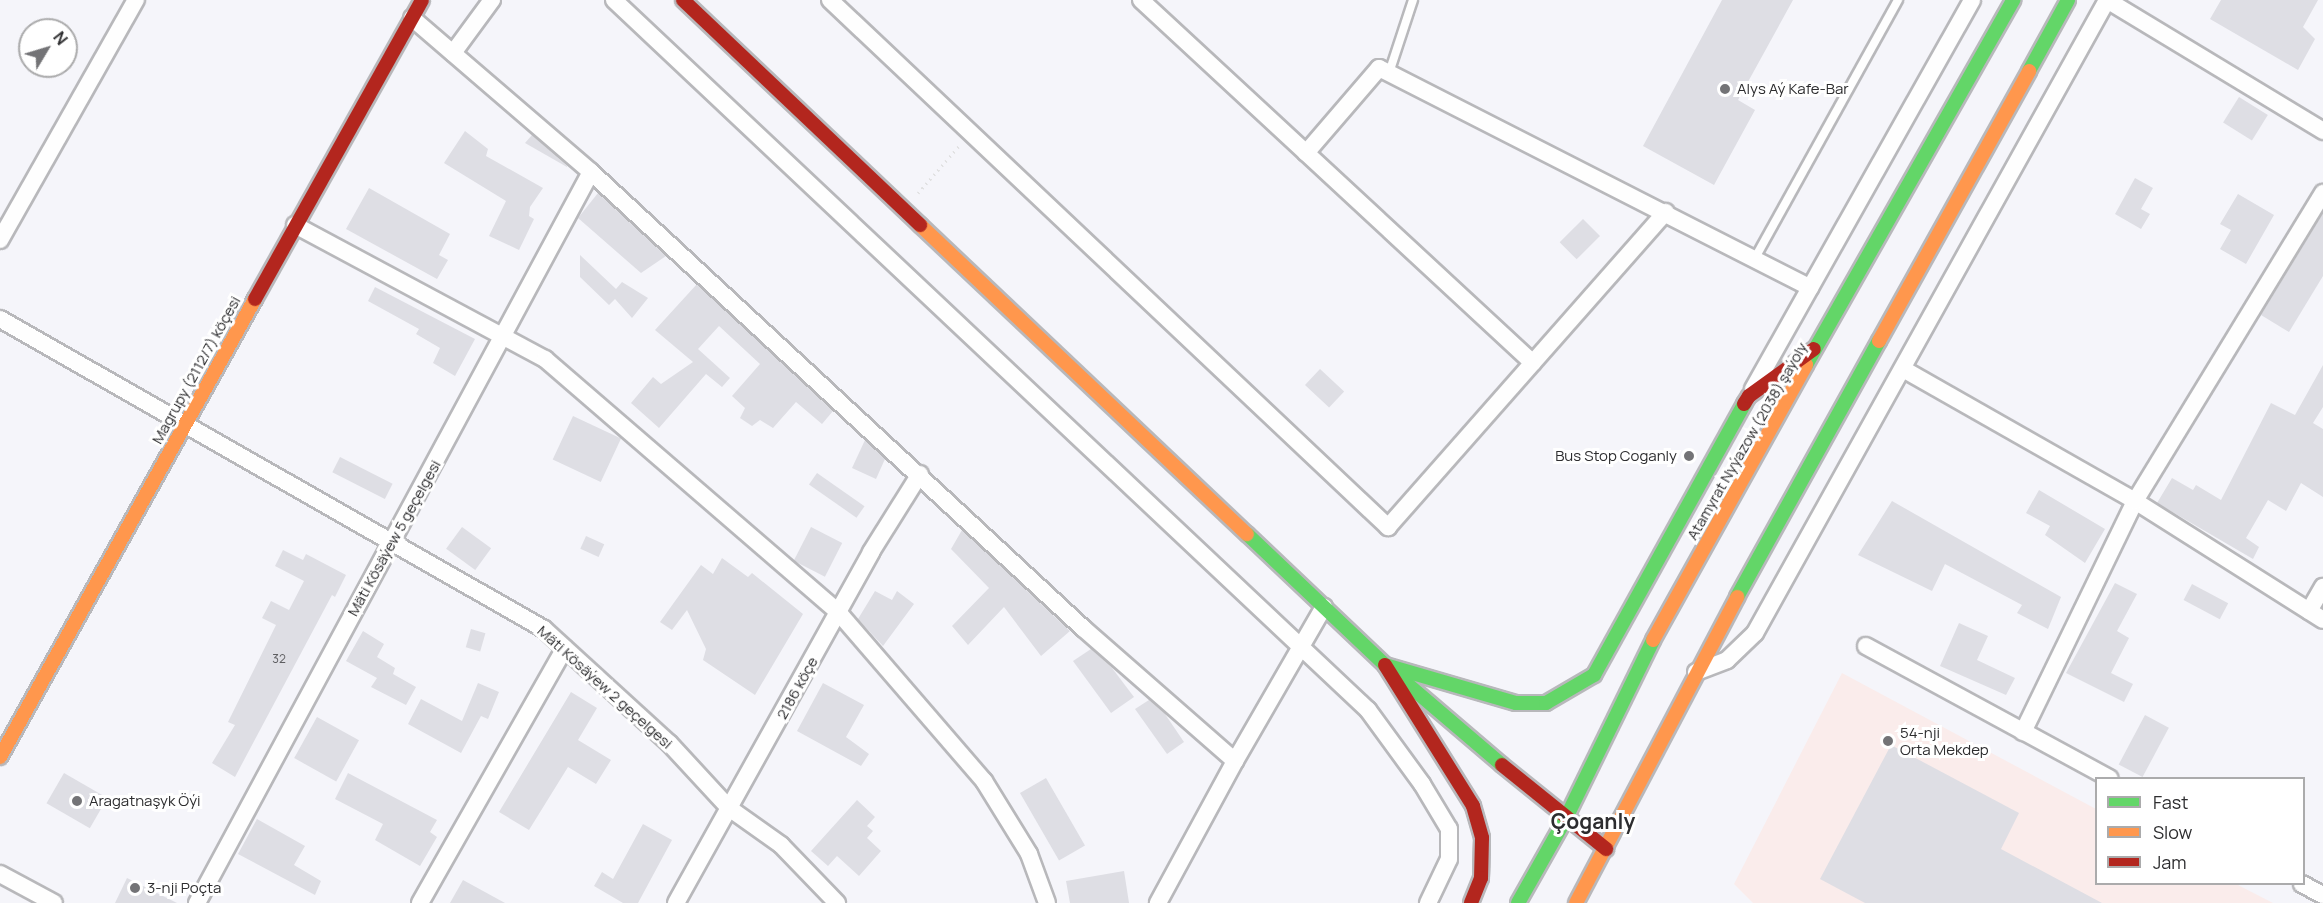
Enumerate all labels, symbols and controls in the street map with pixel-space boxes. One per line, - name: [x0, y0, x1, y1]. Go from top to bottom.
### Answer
- north arrow: [18, 18, 78, 78]
- text: N: [48, 27, 73, 49]
- place label: Alys Aý Kafe-Bar: [1737, 80, 1849, 98]
- marker: Alys Aý Kafe-Bar: [1718, 82, 1732, 96]
- street label: Magrupy (2112/7) köçesi: [148, 293, 244, 447]
- street label: Atamyrat Nyýazow (2038) şaýoly: [1683, 339, 1811, 543]
- place label: Bus Stop Coganly: [1555, 447, 1677, 465]
- marker: Bus Stop Coganly: [1682, 449, 1696, 463]
- street label: Mäti Kösäýew 5 geçelgesi: [344, 457, 444, 619]
- street label: Mäti Kösäýew 2 geçelgesi: [534, 622, 676, 752]
- house number: 32: [272, 652, 286, 666]
- street label: 2186 köçe: [773, 654, 821, 722]
- place label: 54-nji Orta Mekdep: [1900, 723, 1989, 758]
- marker: 54-nji Orta Mekdep: [1881, 734, 1895, 748]
- legend: [2095, 777, 2305, 885]
- text: Fast: [2153, 790, 2188, 814]
- place label: Aragatnaşyk Öýi: [89, 792, 201, 810]
- marker: Aragatnaşyk Öýi: [70, 794, 84, 808]
- district label: Çoganly: [1551, 808, 1635, 834]
- text: Slow: [2153, 820, 2192, 844]
- text: Jam: [2153, 850, 2187, 874]
- place label: 3-nji Poçta: [147, 879, 221, 897]
- marker: 3-nji Poçta: [128, 881, 142, 895]

